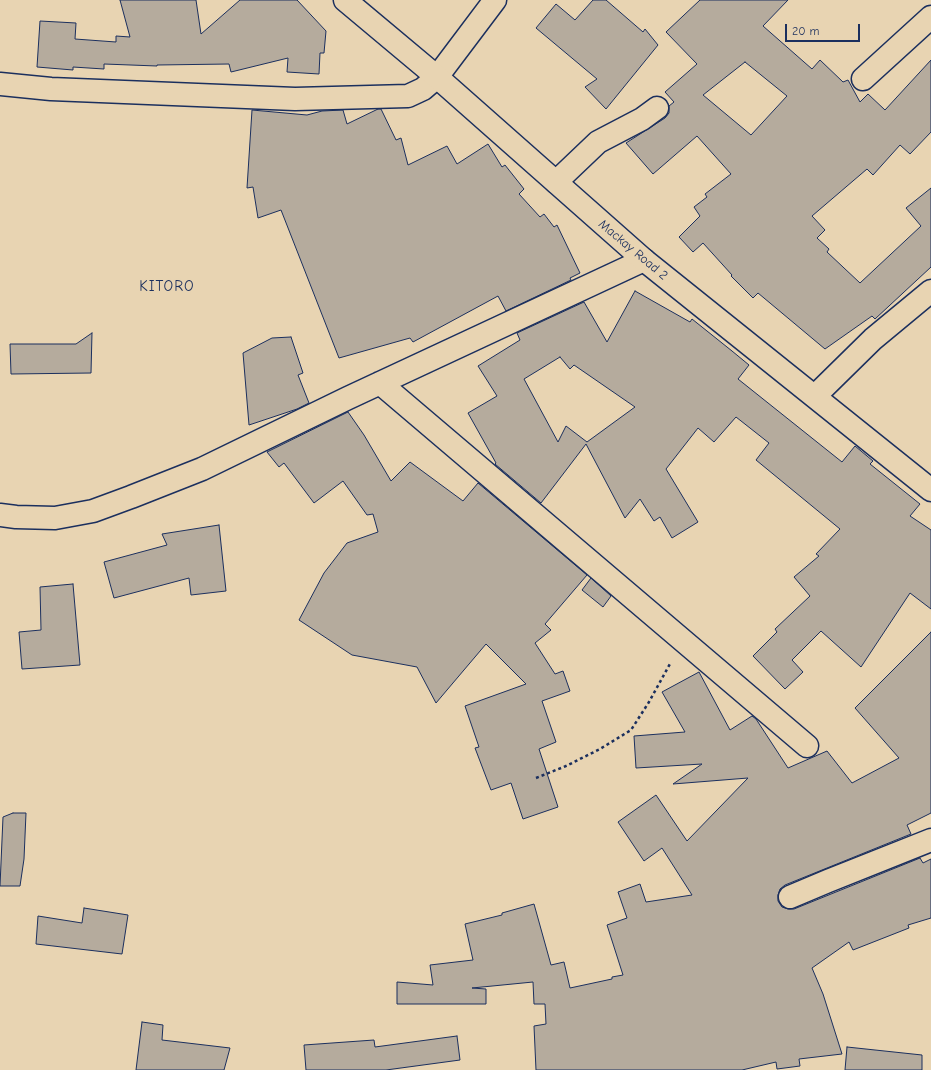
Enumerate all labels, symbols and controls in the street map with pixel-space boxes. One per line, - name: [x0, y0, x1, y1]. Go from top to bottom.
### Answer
- scale bar: [787, 16, 862, 42]
- text: 20 m: [792, 24, 820, 38]
- street label: Mackay Road 2: [595, 216, 671, 284]
- district label: KITORO: [139, 278, 195, 296]

